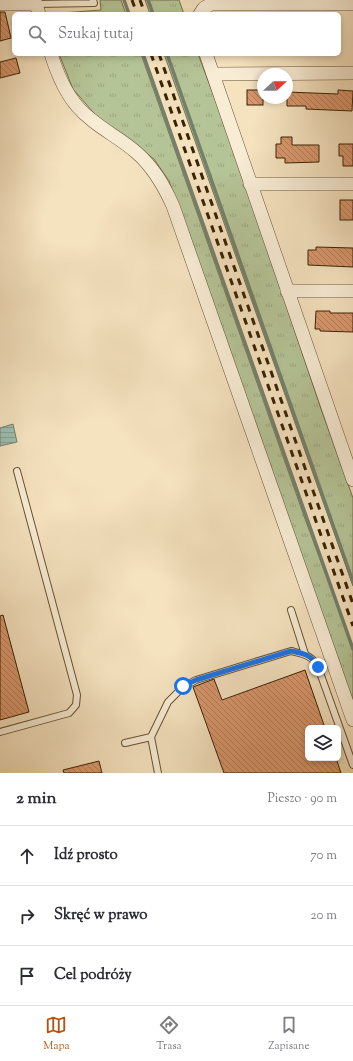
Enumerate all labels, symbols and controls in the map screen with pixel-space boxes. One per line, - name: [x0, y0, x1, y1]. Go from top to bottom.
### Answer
- search box: [12, 12, 341, 56]
- icon: search: [26, 23, 48, 45]
- text: Szukaj tutaj: [58, 24, 133, 45]
- north arrow: [257, 68, 293, 104]
- route end: [309, 658, 327, 676]
- route start: [174, 677, 192, 695]
- map controls: [305, 725, 341, 761]
- button: layers: [305, 725, 341, 761]
- text: 2 min: [16, 787, 57, 811]
- text: Pieszo · 90 m: [268, 790, 337, 808]
- icon: ahead: [16, 845, 38, 867]
- text: Idź prosto: [54, 845, 118, 866]
- text: 70 m: [310, 847, 337, 865]
- icon: right: [16, 905, 38, 927]
- text: Skręć w prawo: [54, 905, 148, 926]
- text: 20 m: [311, 907, 337, 925]
- icon: arrive: [16, 965, 38, 987]
- text: Cel podróży: [54, 965, 132, 986]
- tab: Mapa: [43, 1014, 70, 1054]
- tab: Trasa: [156, 1014, 182, 1054]
- tab: Zapisane: [268, 1014, 310, 1054]

